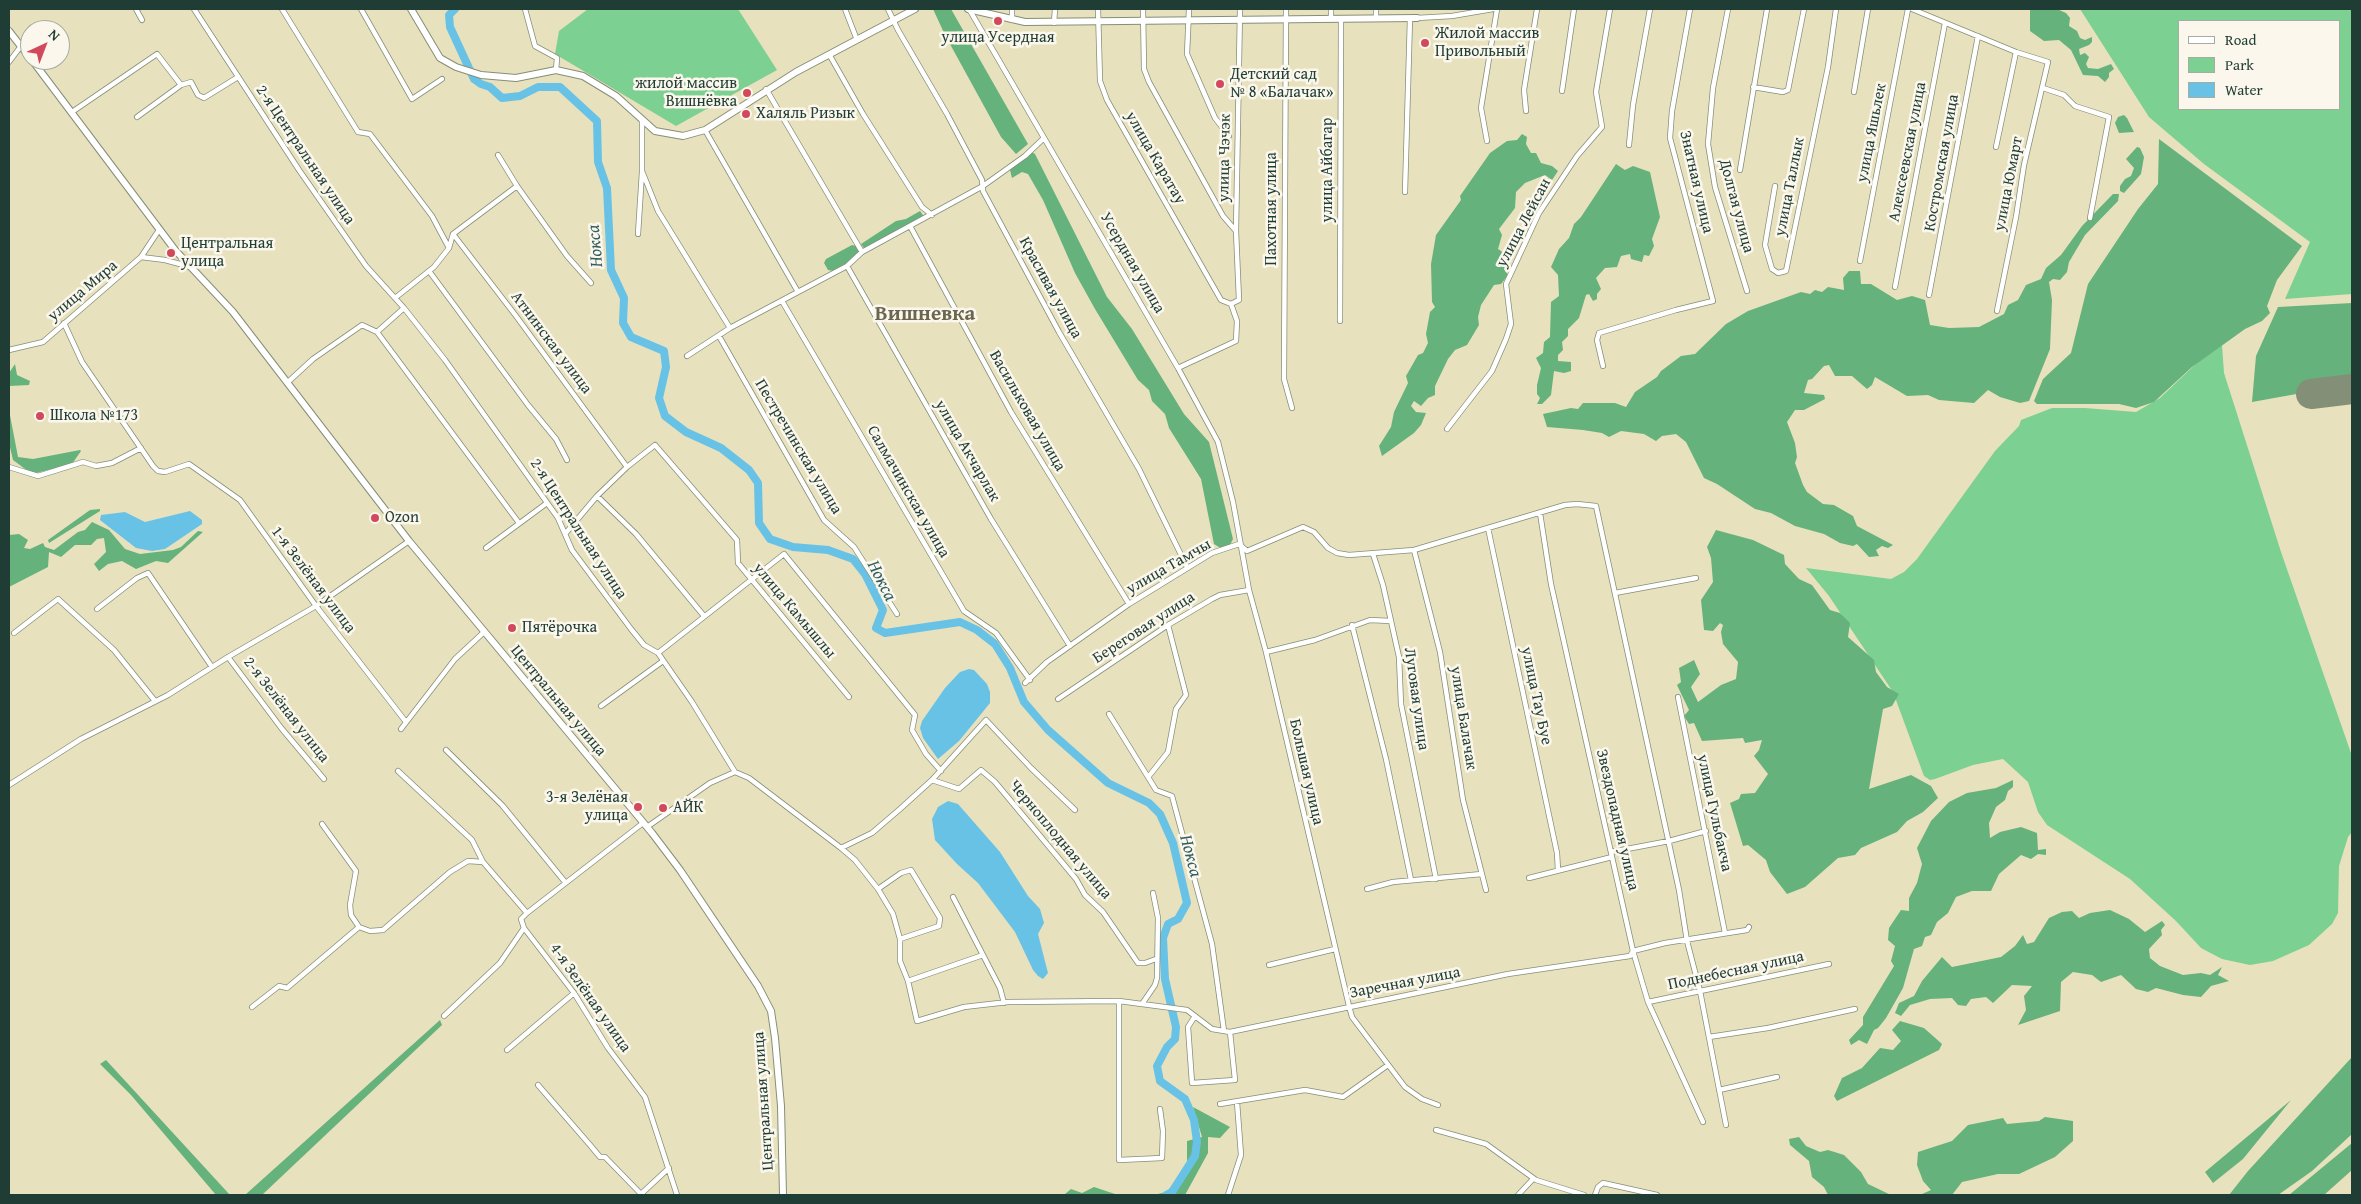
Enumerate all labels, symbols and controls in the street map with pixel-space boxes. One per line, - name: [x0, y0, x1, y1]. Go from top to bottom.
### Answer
- marker: улица Усердная: [992, 15, 1004, 27]
- north arrow: [20, 20, 70, 70]
- legend: [2178, 20, 2341, 110]
- text: N: [44, 24, 65, 45]
- place label: Жилой массив Привольный: [1435, 24, 1539, 62]
- place label: улица Усердная: [941, 28, 1055, 48]
- text: Road: [2225, 29, 2256, 50]
- marker: Жилой массив Привольный: [1419, 37, 1431, 49]
- text: Park: [2225, 54, 2254, 75]
- place label: Детский сад № 8 «Балачак»: [1230, 65, 1333, 103]
- place label: жилой массив Вишнёвка: [635, 74, 737, 112]
- marker: Детский сад № 8 «Балачак»: [1214, 78, 1226, 90]
- text: Water: [2225, 79, 2263, 100]
- street label: Алексеевская улица: [1885, 80, 1931, 224]
- street label: 2-я Центральная улица: [251, 82, 359, 228]
- street label: улица Яшьлек: [1853, 82, 1891, 184]
- marker: жилой массив Вишнёвка: [741, 87, 753, 99]
- street label: Костромская улица: [1920, 93, 1964, 233]
- place label: Халяль Ризык: [756, 104, 855, 124]
- marker: Халяль Ризык: [740, 108, 752, 120]
- street label: улица Каратау: [1121, 108, 1189, 208]
- street label: улица Чэчэк: [1215, 114, 1235, 202]
- street label: улица Айбагар: [1318, 118, 1338, 222]
- street label: Знатная улица: [1675, 129, 1717, 235]
- street label: улица Юмарт: [1990, 135, 2028, 233]
- street label: улица Таллык: [1771, 136, 1809, 238]
- street label: Пахотная улица: [1262, 152, 1282, 266]
- street label: Долгая улица: [1714, 157, 1758, 255]
- street label: улица Лейсан: [1493, 175, 1555, 271]
- street label: Усердная улица: [1095, 209, 1169, 317]
- water label: Нокса: [583, 224, 609, 268]
- place label: Центральная улица: [181, 234, 273, 272]
- street label: Красивая улица: [1014, 234, 1086, 342]
- marker: Центральная улица: [165, 247, 177, 259]
- street label: улица Мира: [44, 256, 122, 326]
- street label: Атнинская улица: [506, 288, 596, 398]
- district label: Вишневка: [875, 302, 975, 328]
- street label: Васильковая улица: [985, 347, 1069, 475]
- street label: Пестречинская улица: [750, 376, 846, 518]
- street label: улица Акчарлак: [930, 397, 1004, 505]
- place label: Школа №173: [50, 406, 138, 426]
- marker: Школа №173: [34, 410, 46, 422]
- street label: Салмачинская улица: [862, 422, 954, 562]
- street label: 2-я Центральная улица: [525, 455, 631, 603]
- place label: Ozon: [385, 508, 419, 528]
- marker: Ozon: [369, 512, 381, 524]
- street label: 1-я Зелёная улица: [267, 523, 359, 637]
- street label: улица Тамчы: [1123, 535, 1215, 599]
- water label: Нокса: [862, 557, 900, 605]
- street label: улица Камышлы: [748, 559, 840, 663]
- street label: Береговая улица: [1089, 588, 1199, 668]
- place label: Пятёрочка: [522, 618, 597, 638]
- marker: Пятёрочка: [506, 622, 518, 634]
- street label: Центральная улица: [506, 642, 610, 760]
- street label: улица Тау Буе: [1516, 645, 1556, 747]
- street label: Луговая улица: [1399, 646, 1433, 752]
- street label: 2-я Зелёная улица: [239, 653, 333, 767]
- street label: улица Балачак: [1445, 665, 1481, 771]
- street label: Большая улица: [1284, 717, 1328, 827]
- street label: Звездопадная улица: [1591, 747, 1643, 893]
- street label: улица Гульбакча: [1692, 753, 1736, 873]
- street label: Черноплодная улица: [1005, 776, 1115, 904]
- place label: 3-я Зелёная улица: [546, 788, 628, 826]
- place label: АЙК: [673, 798, 703, 818]
- marker: 3-я Зелёная улица: [632, 801, 644, 813]
- marker: АЙК: [657, 802, 669, 814]
- water label: Нокса: [1174, 832, 1206, 880]
- street label: 4-я Зелёная улица: [545, 940, 635, 1056]
- street label: Поднебесная улица: [1666, 947, 1806, 995]
- street label: Заречная улица: [1348, 963, 1462, 1003]
- street label: Центральная улица: [750, 1031, 778, 1171]

